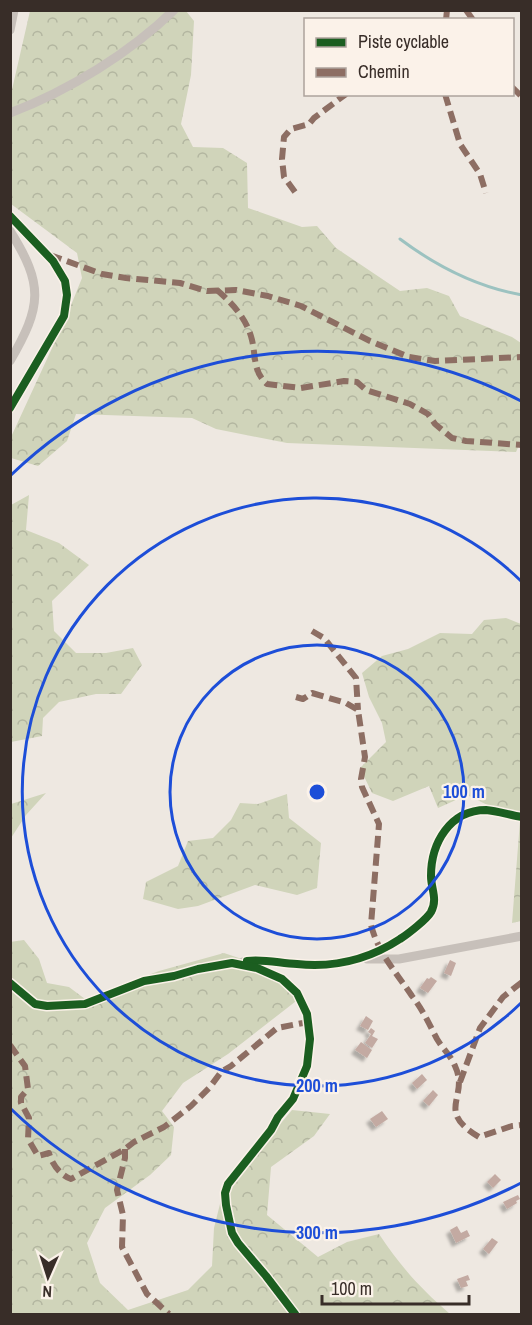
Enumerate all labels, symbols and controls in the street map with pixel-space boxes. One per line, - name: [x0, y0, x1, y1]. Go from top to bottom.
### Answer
- legend: [304, 18, 514, 96]
- text: Piste cyclable: [358, 29, 449, 54]
- text: Chemin: [358, 59, 410, 84]
- text: 100 m: [443, 779, 485, 804]
- centre of rings: [307, 782, 327, 802]
- text: 200 m: [296, 1073, 338, 1098]
- text: 300 m: [296, 1220, 338, 1245]
- north arrow: [18, 1247, 78, 1307]
- scale bar: [322, 1268, 469, 1306]
- text: 100 m: [331, 1276, 372, 1301]
- text: N: [42, 1281, 53, 1303]

